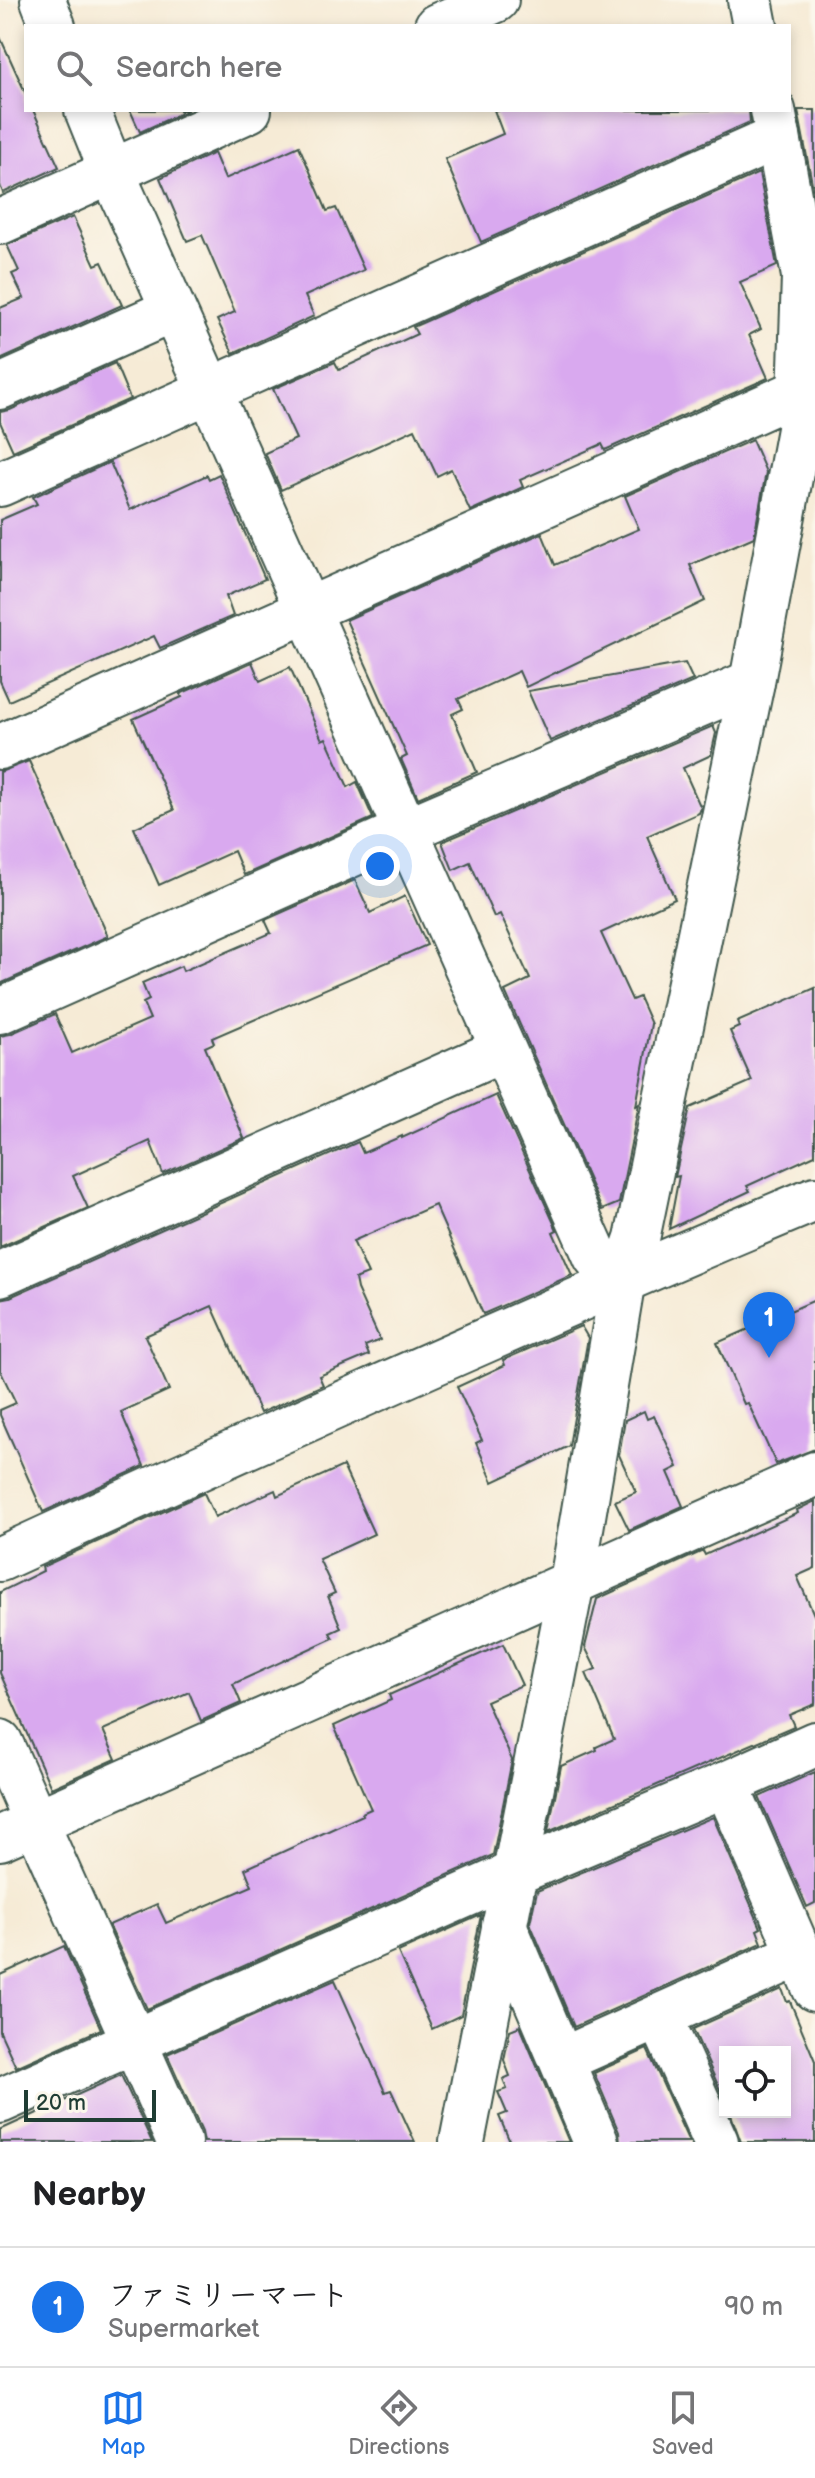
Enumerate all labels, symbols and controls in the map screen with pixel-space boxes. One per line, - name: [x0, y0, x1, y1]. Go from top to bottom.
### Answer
- search box: [24, 24, 791, 112]
- icon: search: [52, 46, 96, 90]
- text: Search here: [116, 50, 282, 86]
- your location: [360, 846, 400, 886]
- pin: 1: [743, 1292, 795, 1358]
- map controls: [719, 2046, 791, 2118]
- button: locate: [719, 2046, 791, 2118]
- scale bar: [24, 2086, 156, 2122]
- text: 20 m: [36, 2090, 86, 2117]
- text: Nearby: [32, 2174, 146, 2215]
- text: ファミリーマート: [108, 2278, 349, 2314]
- text: 1: [53, 2292, 63, 2323]
- text: 90 m: [724, 2292, 783, 2323]
- text: Supermarket: [108, 2314, 259, 2345]
- tab: Map: [101, 2386, 146, 2461]
- tab: Directions: [348, 2386, 449, 2461]
- tab: Saved: [652, 2386, 714, 2461]

